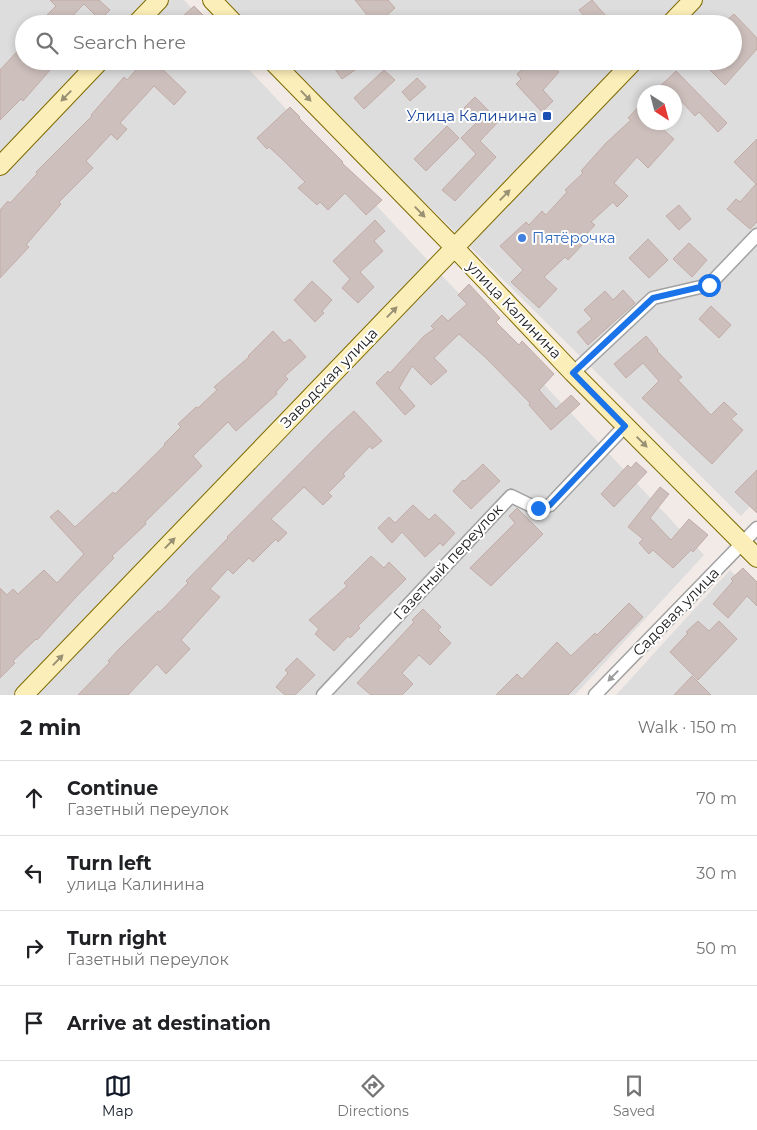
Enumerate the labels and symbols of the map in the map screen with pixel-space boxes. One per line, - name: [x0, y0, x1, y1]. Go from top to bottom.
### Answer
- north arrow: [637, 85, 682, 130]
- one-way arrow: [60, 90, 72, 102]
- one-way arrow: [300, 90, 312, 102]
- place label: Улица Калинина: [406, 106, 537, 125]
- marker: Улица Калинина: [541, 110, 553, 122]
- one-way arrow: [499, 189, 511, 201]
- one-way arrow: [414, 206, 426, 218]
- place label: Пятёрочка: [532, 228, 616, 247]
- marker: Пятёрочка: [516, 232, 528, 244]
- street label: улица Калинина: [462, 256, 566, 363]
- route start: [698, 274, 721, 297]
- one-way arrow: [386, 306, 398, 318]
- street label: Заводская улица: [276, 324, 381, 432]
- one-way arrow: [636, 436, 648, 448]
- route end: [527, 497, 550, 520]
- street label: Газетный переулок: [389, 500, 506, 624]
- one-way arrow: [164, 537, 176, 549]
- street label: Садовая улица: [628, 563, 723, 660]
- one-way arrow: [52, 654, 64, 666]
- one-way arrow: [607, 670, 619, 682]

